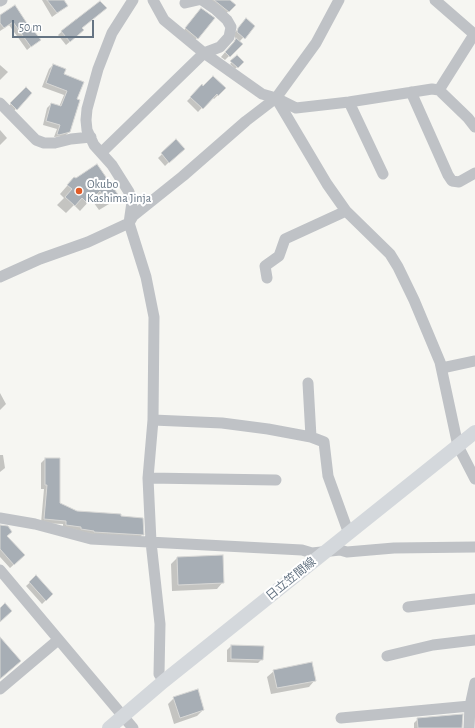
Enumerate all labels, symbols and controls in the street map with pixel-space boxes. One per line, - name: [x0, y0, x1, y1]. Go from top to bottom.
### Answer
- scale bar: [14, 12, 96, 38]
- text: 50 m: [19, 21, 42, 33]
- place label: Okubo Kashima Jinja: [87, 177, 151, 205]
- marker: Okubo Kashima Jinja: [74, 186, 84, 196]
- street label: 日立笠間線: [263, 555, 319, 603]

